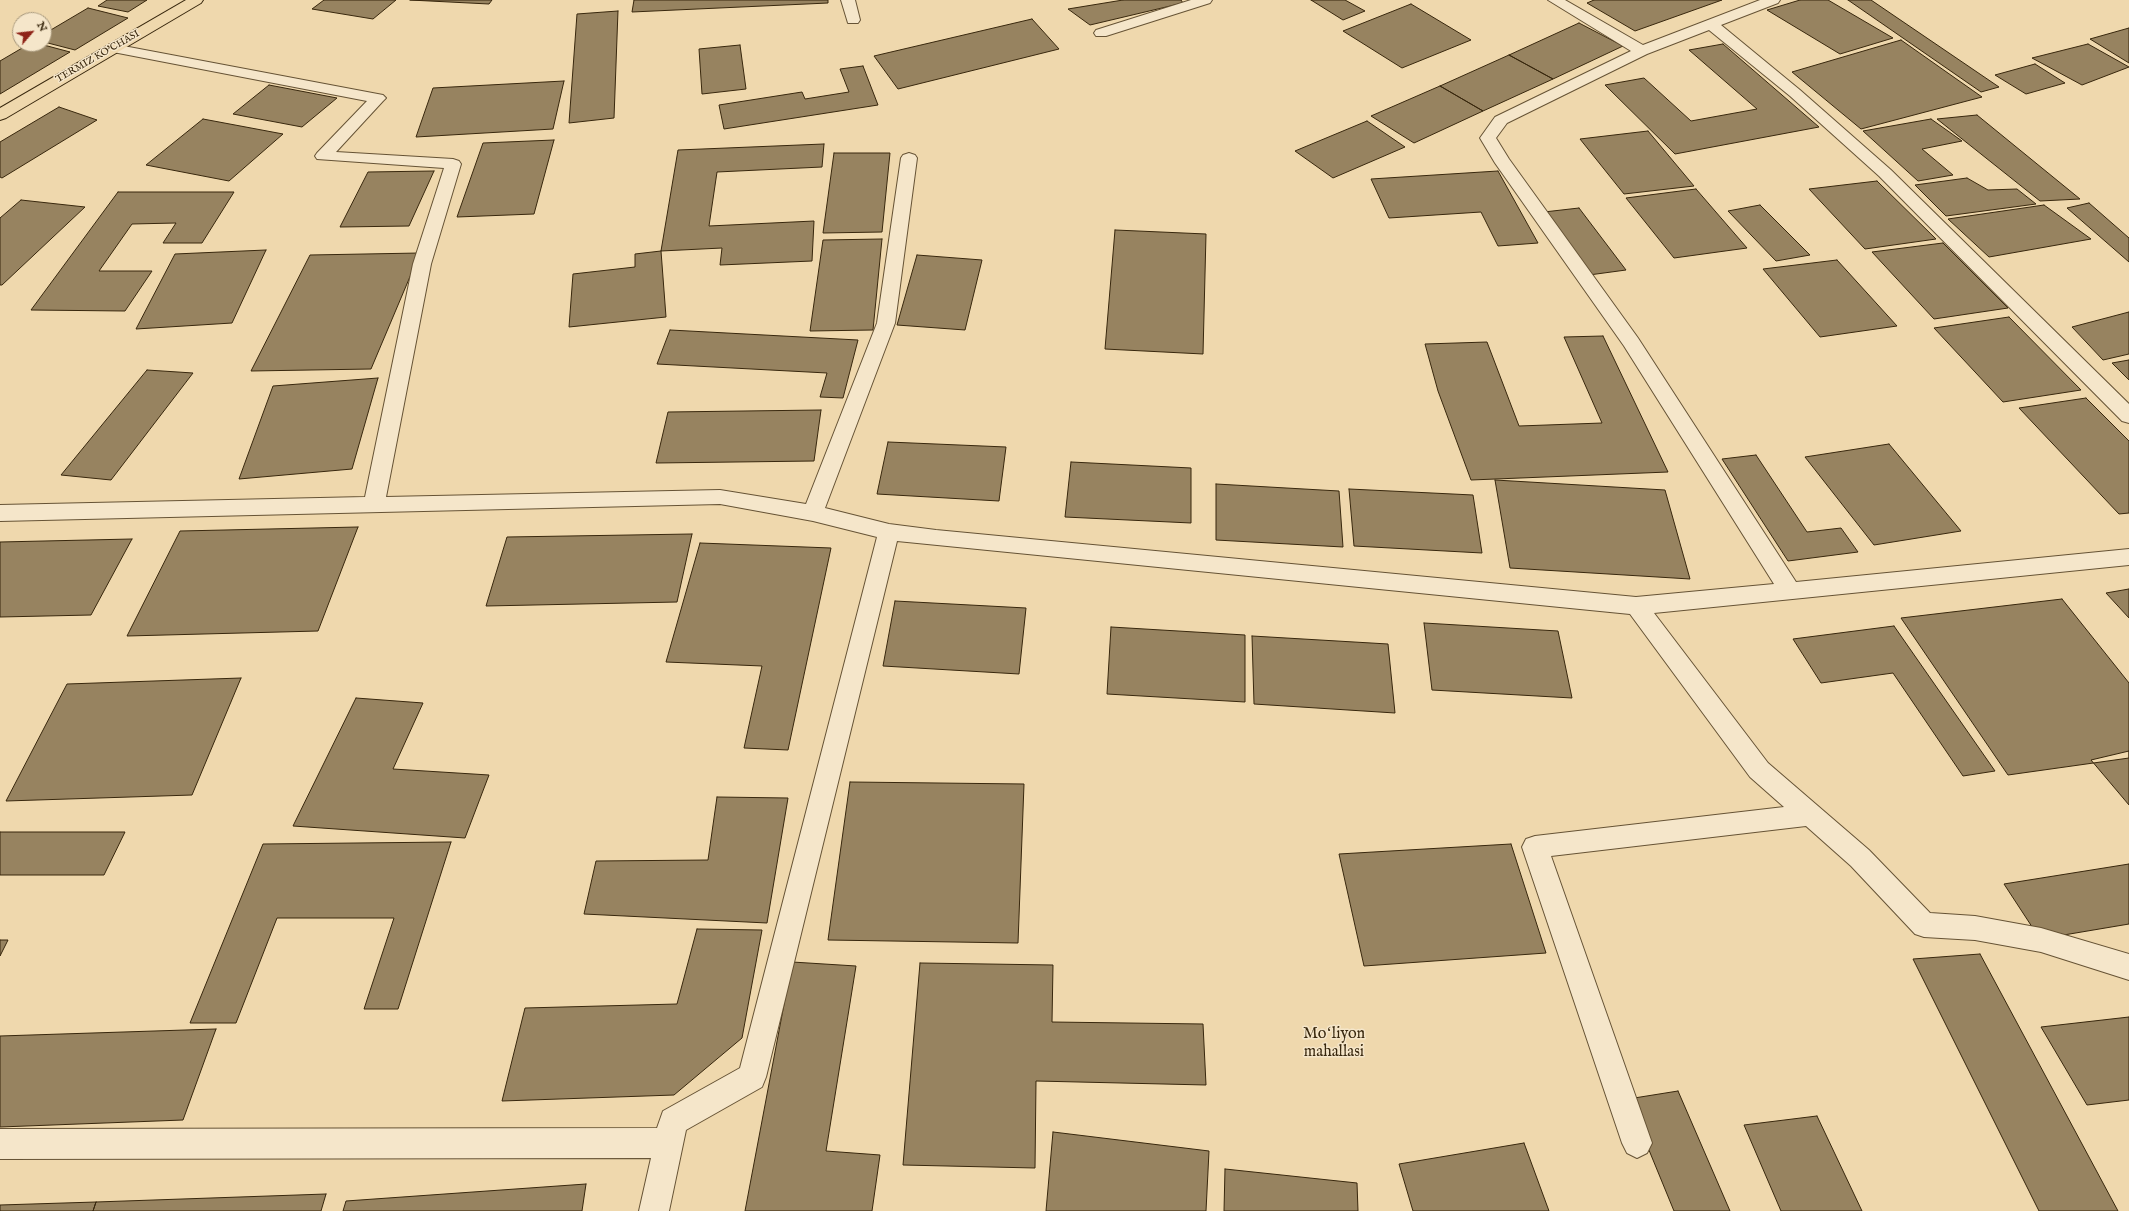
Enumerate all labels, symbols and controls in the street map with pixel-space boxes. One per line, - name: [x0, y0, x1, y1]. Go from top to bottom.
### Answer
- north arrow: [12, 12, 52, 52]
- text: N: [33, 19, 50, 34]
- street label: TERMIZ KO'CHASI: [54, 28, 142, 86]
- district label: Moʻliyon mahallasi: [1299, 1025, 1369, 1063]

